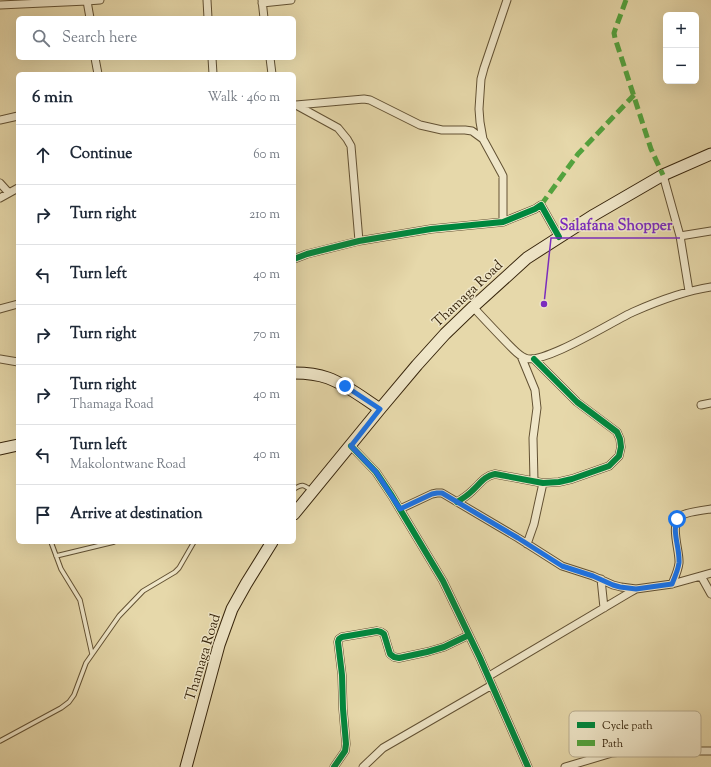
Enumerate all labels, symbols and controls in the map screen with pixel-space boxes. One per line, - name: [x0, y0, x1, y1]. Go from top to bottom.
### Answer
- map controls: [663, 12, 699, 84]
- button: +: [663, 12, 699, 48]
- search box: [16, 16, 296, 60]
- icon: search: [30, 27, 52, 49]
- text: Search here: [62, 28, 137, 49]
- button: −: [663, 48, 699, 84]
- text: 6 min: [32, 86, 73, 110]
- text: Walk · 460 m: [207, 89, 280, 107]
- icon: ahead: [32, 144, 54, 166]
- text: Continue: [70, 144, 132, 165]
- text: 60 m: [253, 146, 280, 164]
- icon: right: [32, 204, 54, 226]
- text: Turn right: [70, 204, 136, 225]
- text: 210 m: [249, 206, 280, 224]
- callout: Salafana Shopper: [551, 211, 680, 238]
- text: Salafana Shopper: [560, 216, 673, 237]
- street label: Thamaga Road: [429, 256, 508, 332]
- icon: left: [32, 264, 54, 286]
- text: Turn left: [70, 264, 127, 285]
- text: 40 m: [253, 266, 280, 284]
- icon: right: [32, 324, 54, 346]
- text: Turn right: [70, 324, 136, 345]
- text: 70 m: [253, 326, 280, 344]
- text: Turn right: [70, 375, 136, 396]
- route end: [336, 377, 354, 395]
- icon: right: [32, 384, 54, 406]
- text: 40 m: [253, 386, 280, 404]
- text: Thamaga Road: [70, 396, 154, 414]
- text: Turn left: [70, 435, 127, 456]
- icon: left: [32, 444, 54, 466]
- text: 40 m: [253, 446, 280, 464]
- text: Makolontwane Road: [70, 456, 186, 474]
- icon: arrive: [32, 504, 54, 526]
- text: Arrive at destination: [70, 504, 203, 525]
- route start: [668, 510, 686, 528]
- street label: Thamaga Road: [181, 612, 227, 704]
- legend: [569, 711, 701, 757]
- text: Cycle path: [602, 718, 653, 734]
- text: Path: [602, 736, 624, 752]

